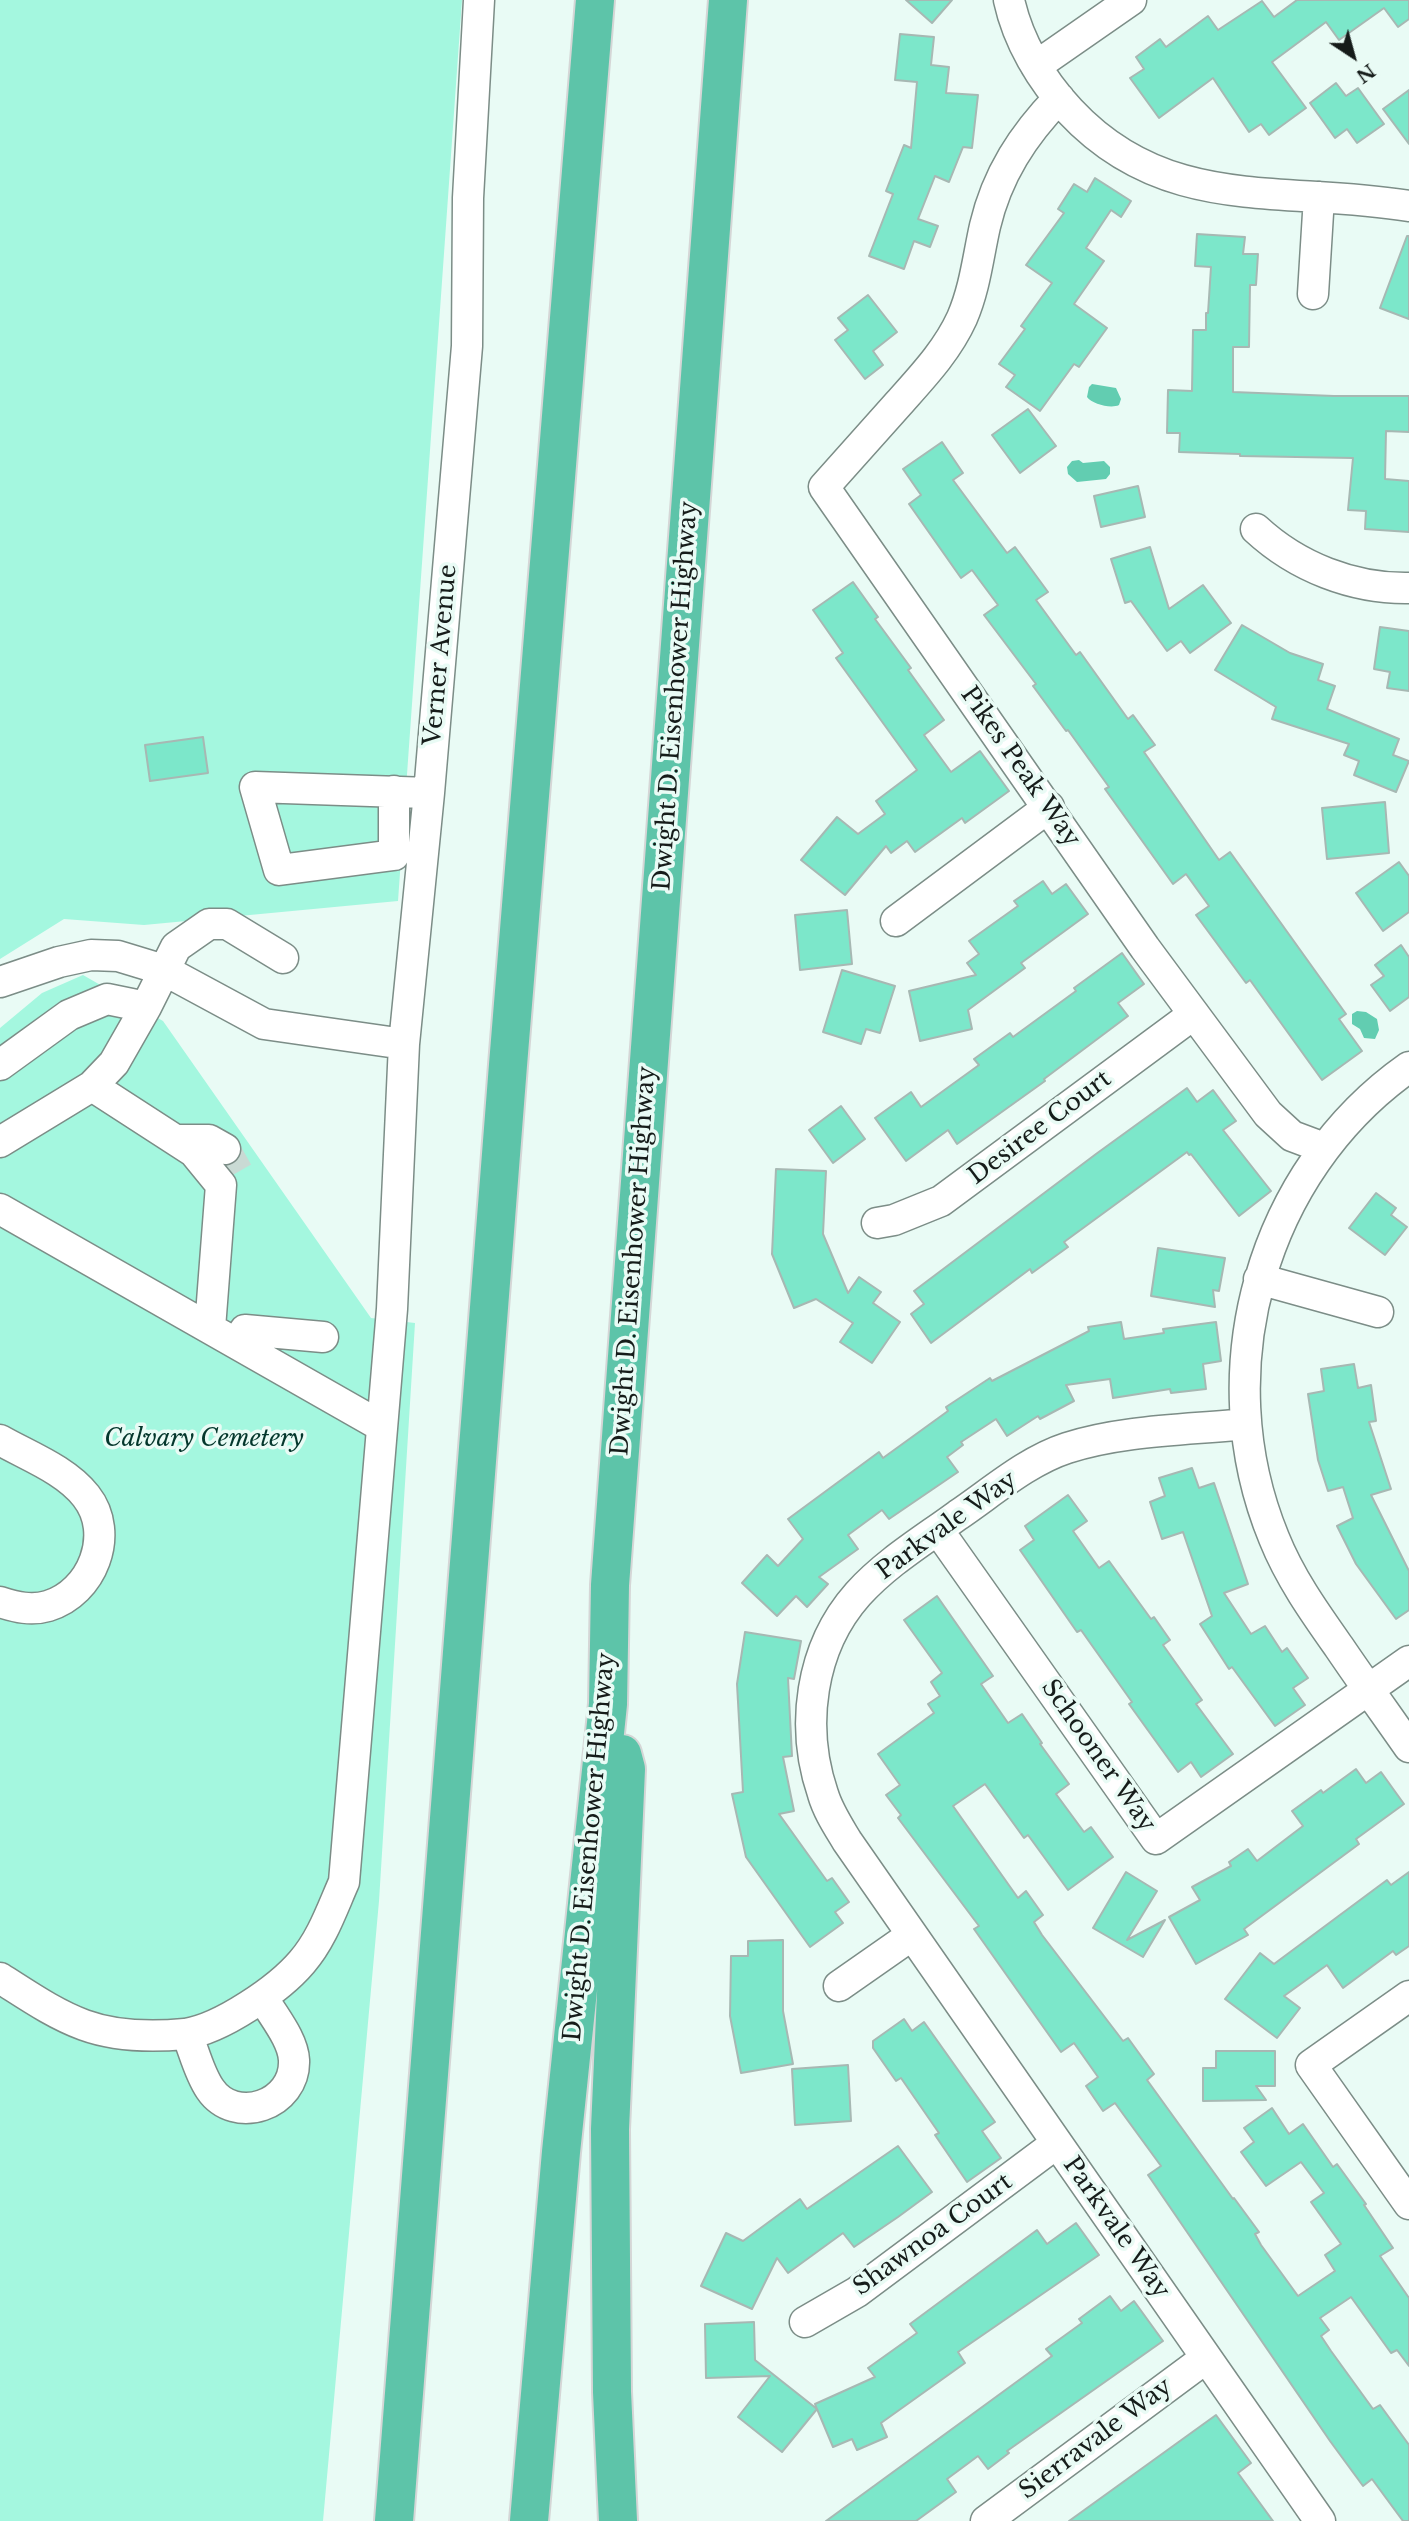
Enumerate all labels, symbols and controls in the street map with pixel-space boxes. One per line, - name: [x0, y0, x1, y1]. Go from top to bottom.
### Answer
- north arrow: [1318, 21, 1388, 91]
- text: N: [1352, 59, 1380, 88]
- street label: Dwight D. Eisenhower Highway: [648, 500, 704, 892]
- street label: Verner Avenue: [419, 563, 463, 747]
- street label: Pikes Peak Way: [954, 681, 1086, 853]
- street label: Dwight D. Eisenhower Highway: [606, 1065, 662, 1457]
- street label: Desiree Court: [963, 1065, 1117, 1191]
- park label: Calvary Cemetery: [104, 1425, 304, 1453]
- street label: Parkvale Way: [871, 1466, 1023, 1586]
- street label: Dwight D. Eisenhower Highway: [559, 1651, 621, 2043]
- street label: Schooner Way: [1035, 1674, 1161, 1838]
- street label: Parkvale Way: [1057, 2152, 1175, 2304]
- street label: Shawnoa Court: [848, 2168, 1018, 2302]
- street label: Sierravale Way: [1014, 2372, 1178, 2506]

